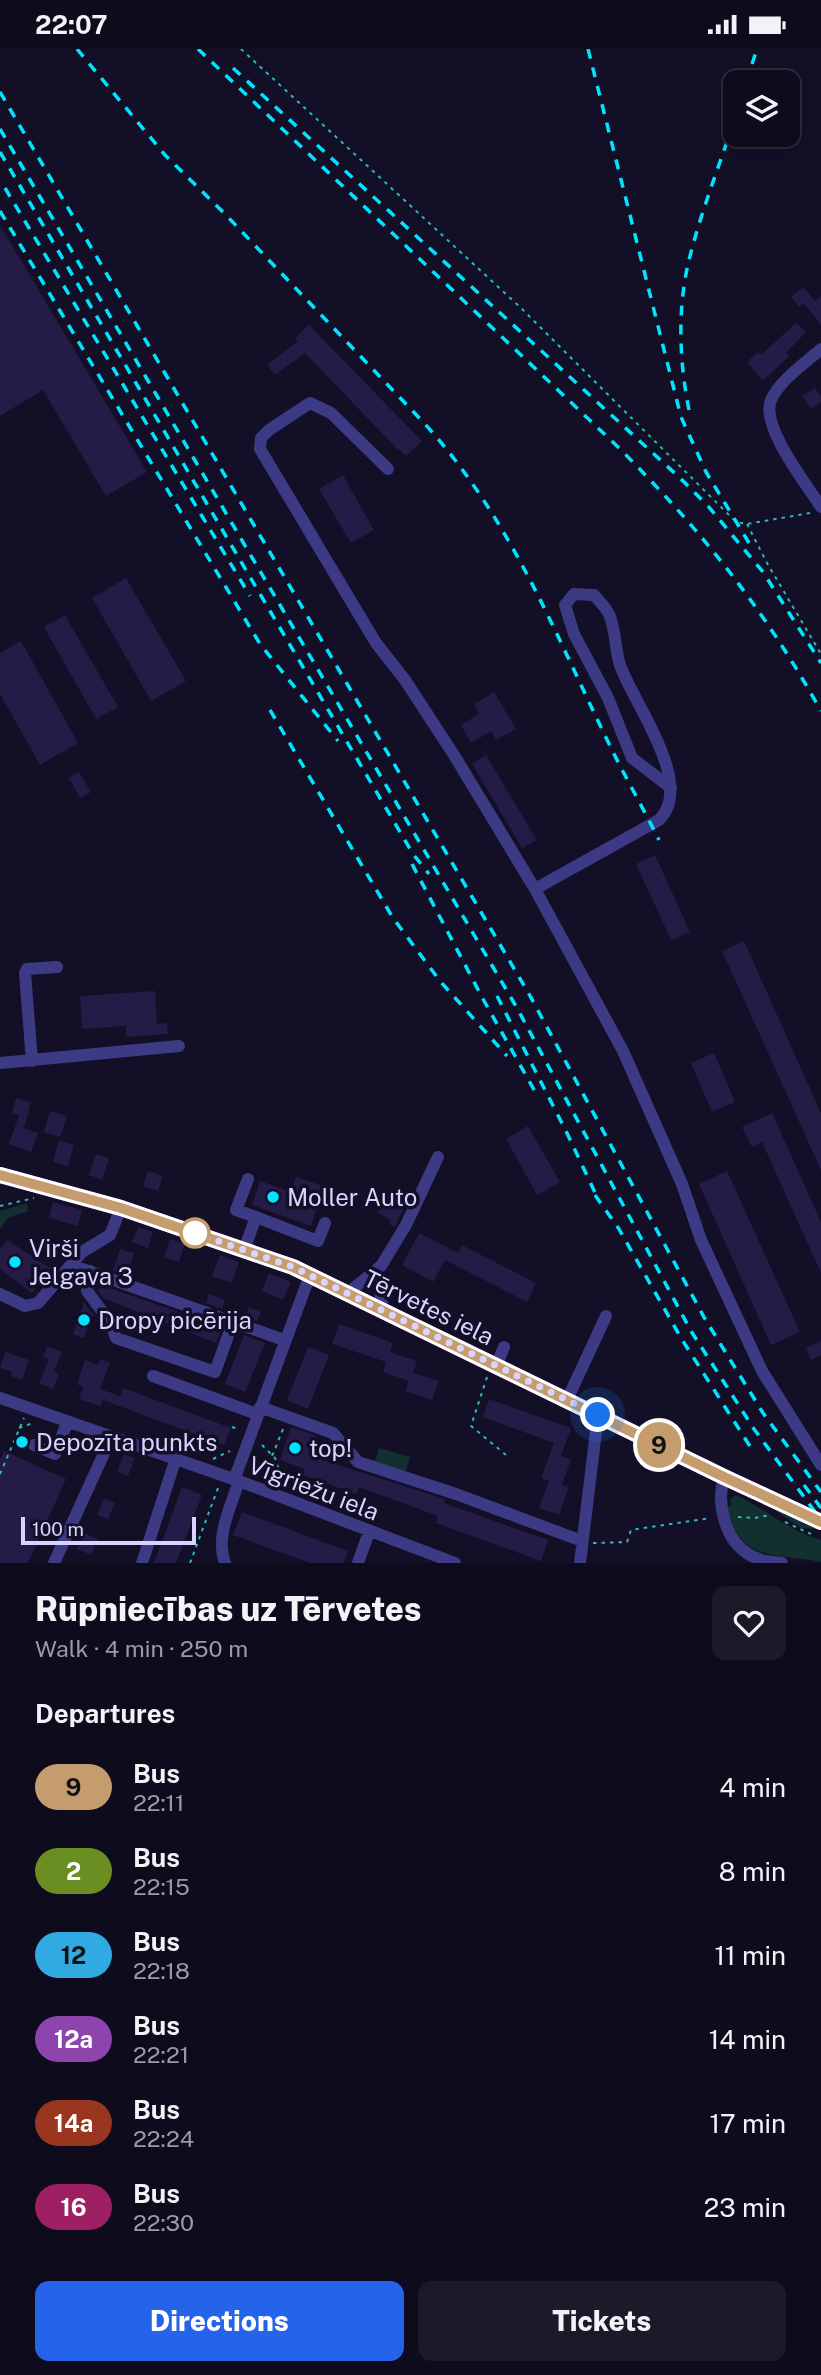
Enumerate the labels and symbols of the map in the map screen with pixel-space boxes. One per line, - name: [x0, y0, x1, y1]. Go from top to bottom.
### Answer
- place label: Moller Auto: [287, 1183, 417, 1211]
- marker: Moller Auto: [265, 1189, 281, 1205]
- unlabelled marker: [180, 1218, 210, 1248]
- place label: Virši Jelgava 3: [29, 1234, 133, 1290]
- marker: Virši Jelgava 3: [7, 1254, 23, 1270]
- street label: Tērvetes iela: [359, 1263, 499, 1351]
- place label: Dropy picērija: [98, 1306, 252, 1334]
- marker: Dropy picērija: [76, 1312, 92, 1328]
- your location: [580, 1397, 615, 1432]
- line badge: 9: [636, 1422, 682, 1468]
- place label: Depozīta punkts: [36, 1428, 217, 1456]
- marker: Depozīta punkts: [14, 1434, 30, 1450]
- place label: top!: [309, 1434, 352, 1462]
- marker: top!: [287, 1440, 303, 1456]
- street label: Vīgriežu iela: [245, 1450, 383, 1526]
- scale bar: [21, 1514, 196, 1546]

